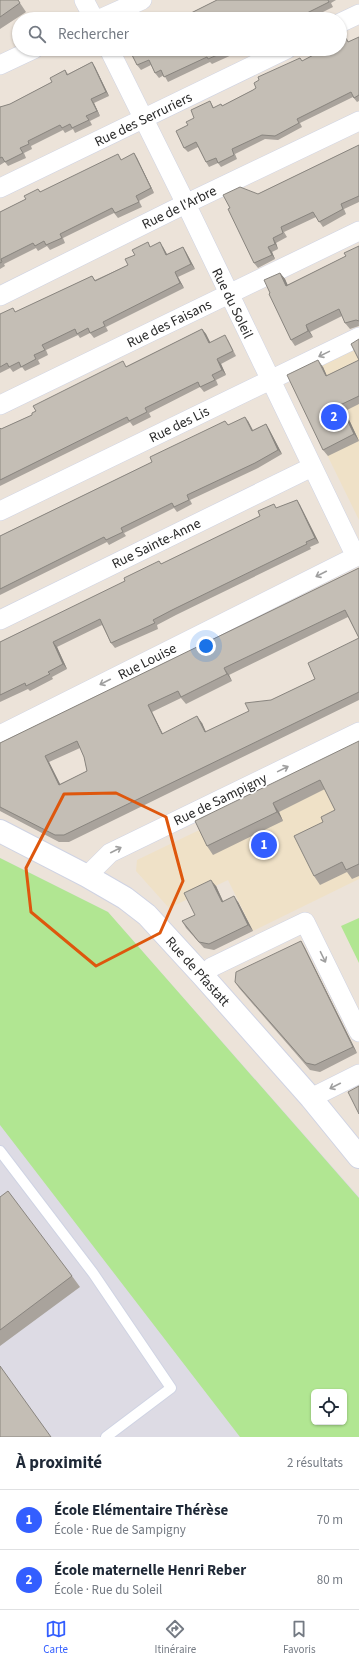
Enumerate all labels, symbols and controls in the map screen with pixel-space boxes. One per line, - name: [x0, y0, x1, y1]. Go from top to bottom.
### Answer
- search box: [12, 12, 347, 56]
- icon: search: [26, 23, 48, 45]
- text: Rechercher: [58, 24, 129, 45]
- street label: Rue des Serruriers: [91, 88, 196, 152]
- street label: Rue de l'Arbre: [139, 181, 220, 235]
- street label: Rue du Soleil: [206, 265, 258, 342]
- street label: Rue des Faisans: [124, 295, 215, 353]
- one-way arrow: [318, 351, 330, 358]
- street label: Rue des Lis: [146, 402, 213, 448]
- pin: 2: [321, 402, 347, 432]
- street label: Rue Sainte-Anne: [109, 514, 204, 574]
- one-way arrow: [315, 571, 327, 578]
- your location: [196, 636, 216, 656]
- street label: Rue Louise: [115, 639, 180, 685]
- one-way arrow: [99, 679, 111, 687]
- one-way arrow: [277, 764, 289, 772]
- street label: Rue de Sampigny: [170, 768, 271, 831]
- pin: 1: [251, 830, 277, 860]
- one-way arrow: [110, 846, 122, 853]
- street label: Rue de Pfastatt: [160, 932, 234, 1011]
- one-way arrow: [319, 951, 327, 963]
- one-way arrow: [329, 1083, 341, 1090]
- map controls: [311, 1389, 347, 1425]
- button: locate: [311, 1389, 347, 1425]
- text: À proximité: [16, 1451, 102, 1475]
- text: 2 résultats: [287, 1454, 343, 1472]
- text: École Elémentaire Thérèse: [54, 1500, 228, 1521]
- text: 1: [26, 1511, 32, 1529]
- text: 70 m: [317, 1511, 343, 1529]
- text: École · Rue de Sampigny: [54, 1521, 186, 1539]
- text: École maternelle Henri Reber: [54, 1560, 246, 1581]
- text: 2: [26, 1571, 32, 1589]
- text: 80 m: [317, 1571, 343, 1589]
- text: École · Rue du Soleil: [54, 1581, 162, 1599]
- tab: Carte: [43, 1618, 68, 1657]
- tab: Itinéraire: [155, 1618, 196, 1657]
- tab: Favoris: [283, 1618, 316, 1657]

